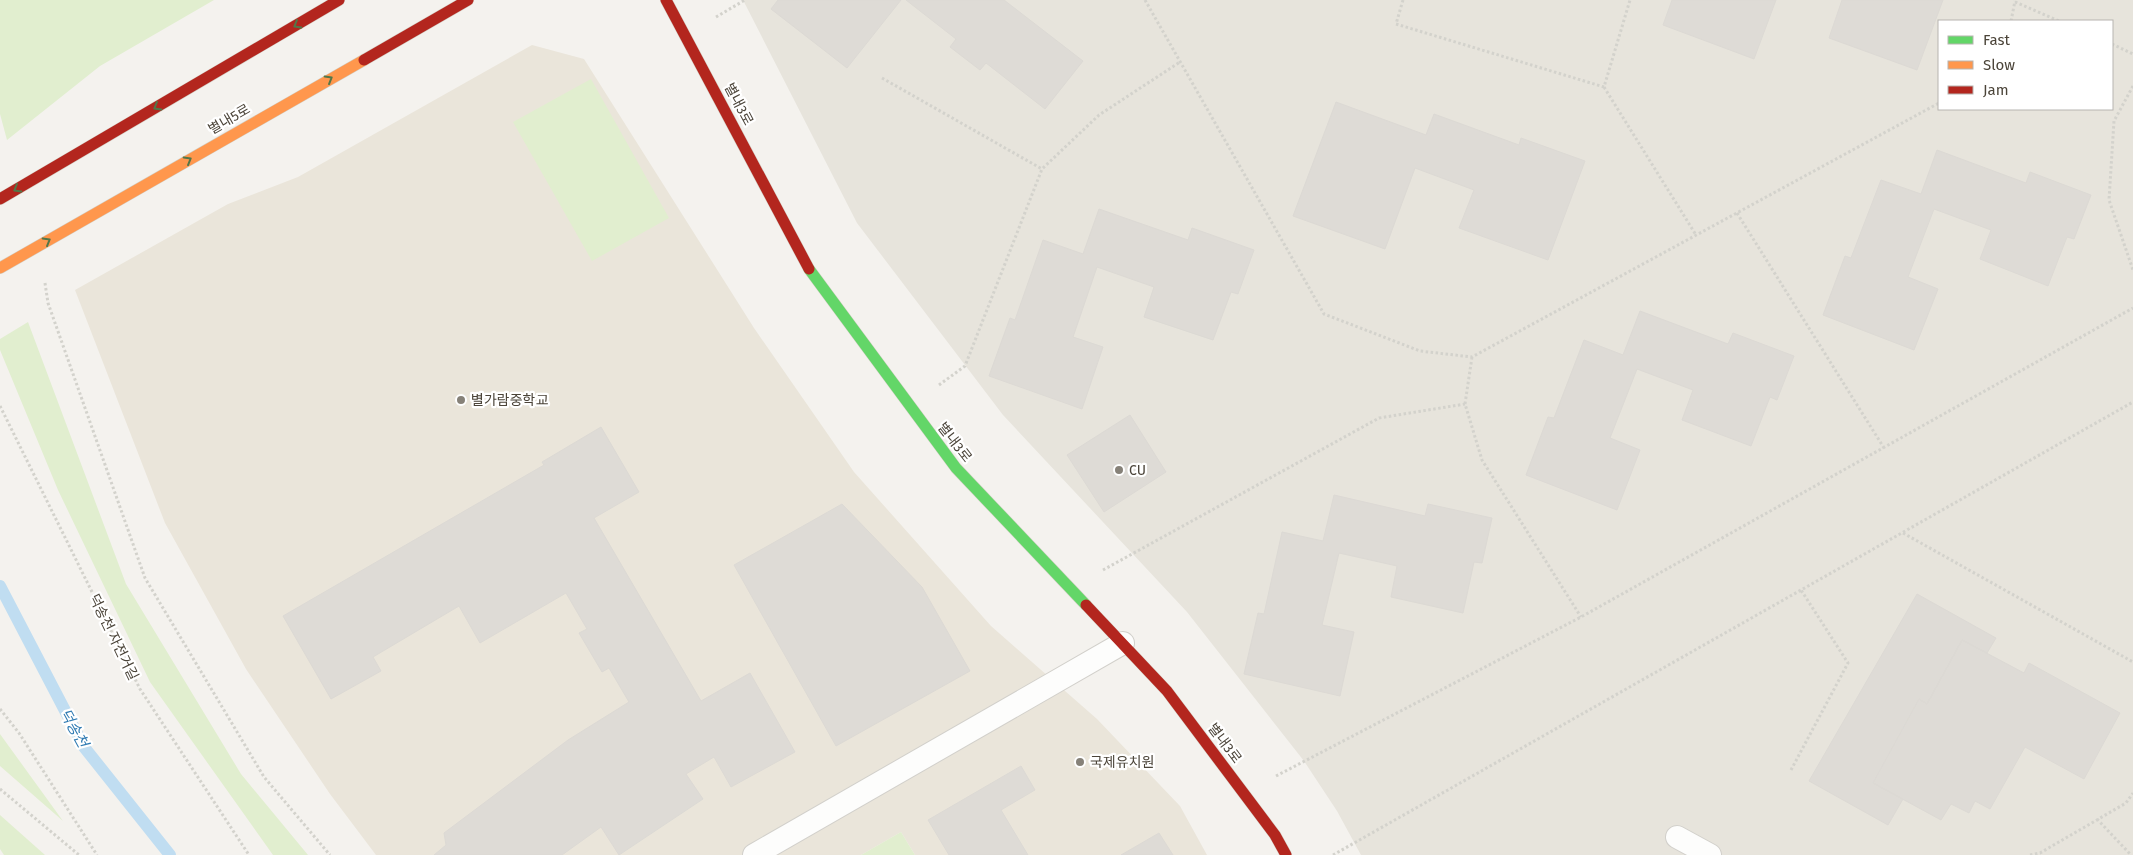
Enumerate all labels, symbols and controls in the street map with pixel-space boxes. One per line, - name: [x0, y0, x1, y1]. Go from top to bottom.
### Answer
- one-way arrow: [293, 18, 302, 28]
- legend: [1938, 20, 2113, 110]
- text: Fast: [1983, 31, 2010, 49]
- text: Slow: [1983, 56, 2015, 74]
- one-way arrow: [324, 76, 333, 86]
- street label: 별내3로: [720, 80, 757, 128]
- text: Jam: [1983, 81, 2009, 99]
- one-way arrow: [153, 100, 162, 110]
- street label: 별내5로: [205, 101, 253, 138]
- one-way arrow: [183, 156, 192, 166]
- one-way arrow: [13, 182, 22, 192]
- one-way arrow: [42, 237, 51, 247]
- place label: 별가람중학교: [471, 392, 548, 409]
- marker: 별가람중학교: [455, 394, 467, 406]
- street label: 별내3로: [934, 419, 975, 466]
- place label: CU: [1129, 462, 1146, 479]
- marker: CU: [1113, 464, 1125, 476]
- street label: 덕송천 자전거길: [85, 591, 142, 683]
- water label: 덕송천: [56, 706, 93, 752]
- street label: 별내3로: [1204, 720, 1245, 767]
- place label: 국제유치원: [1090, 754, 1154, 771]
- marker: 국제유치원: [1074, 756, 1086, 768]

